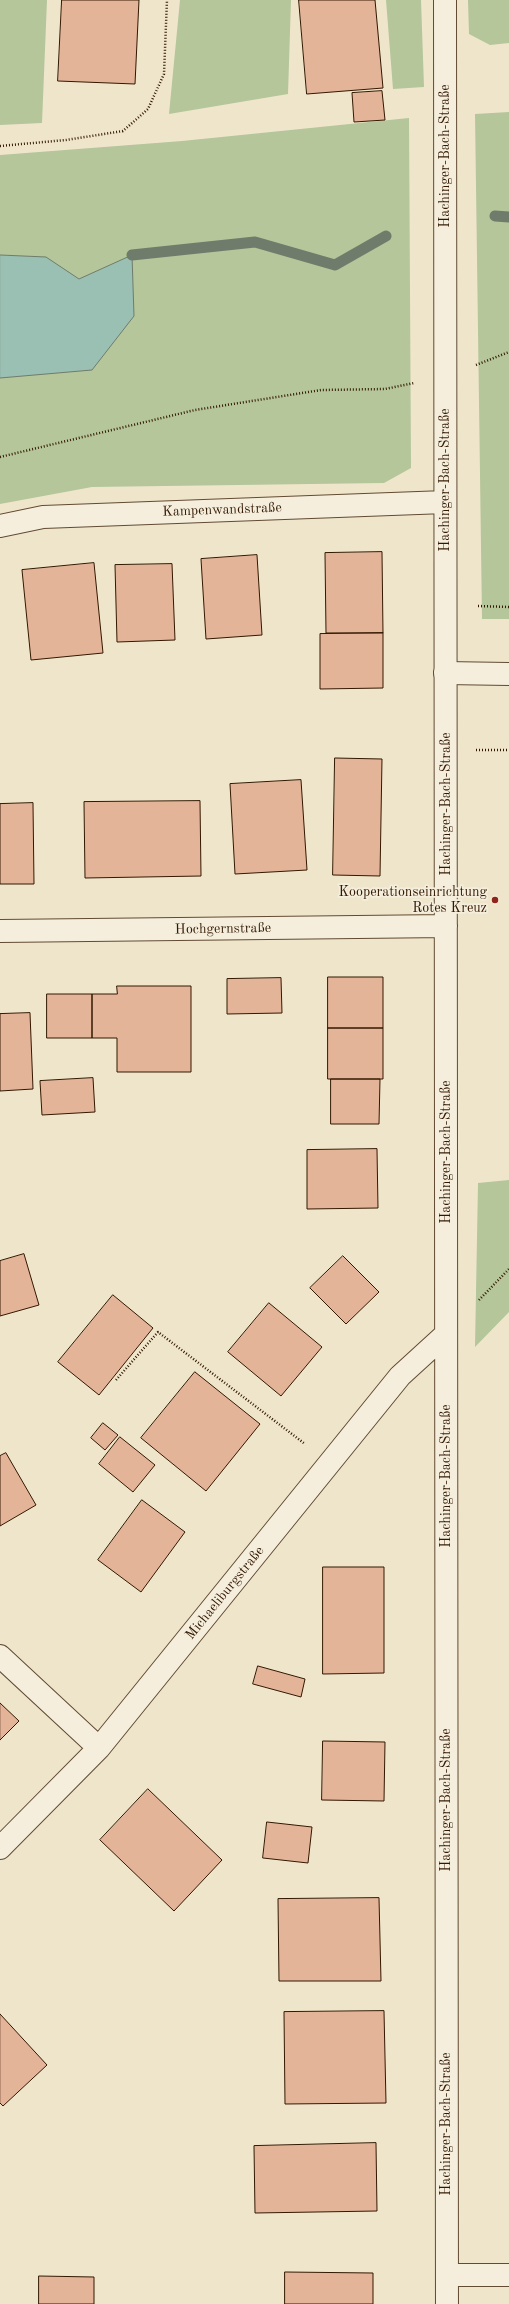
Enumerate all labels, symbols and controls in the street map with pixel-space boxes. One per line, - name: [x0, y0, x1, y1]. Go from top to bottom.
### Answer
- street label: Hachinger-Bach-Straße: [437, 84, 453, 228]
- street label: Hachinger-Bach-Straße: [437, 408, 453, 552]
- street label: Kampenwandstraße: [162, 500, 282, 520]
- street label: Hachinger-Bach-Straße: [438, 732, 454, 876]
- place label: Kooperationseinrichtung Rotes Kreuz: [338, 884, 487, 916]
- marker: Kooperationseinrichtung Rotes Kreuz: [490, 895, 500, 905]
- street label: Hochgernstraße: [175, 920, 271, 938]
- street label: Hachinger-Bach-Straße: [438, 1080, 454, 1224]
- street label: Hachinger-Bach-Straße: [438, 1404, 454, 1548]
- street label: Michaeliburgstraße: [182, 1543, 268, 1643]
- street label: Hachinger-Bach-Straße: [438, 1728, 454, 1872]
- street label: Hachinger-Bach-Straße: [438, 2052, 454, 2196]

